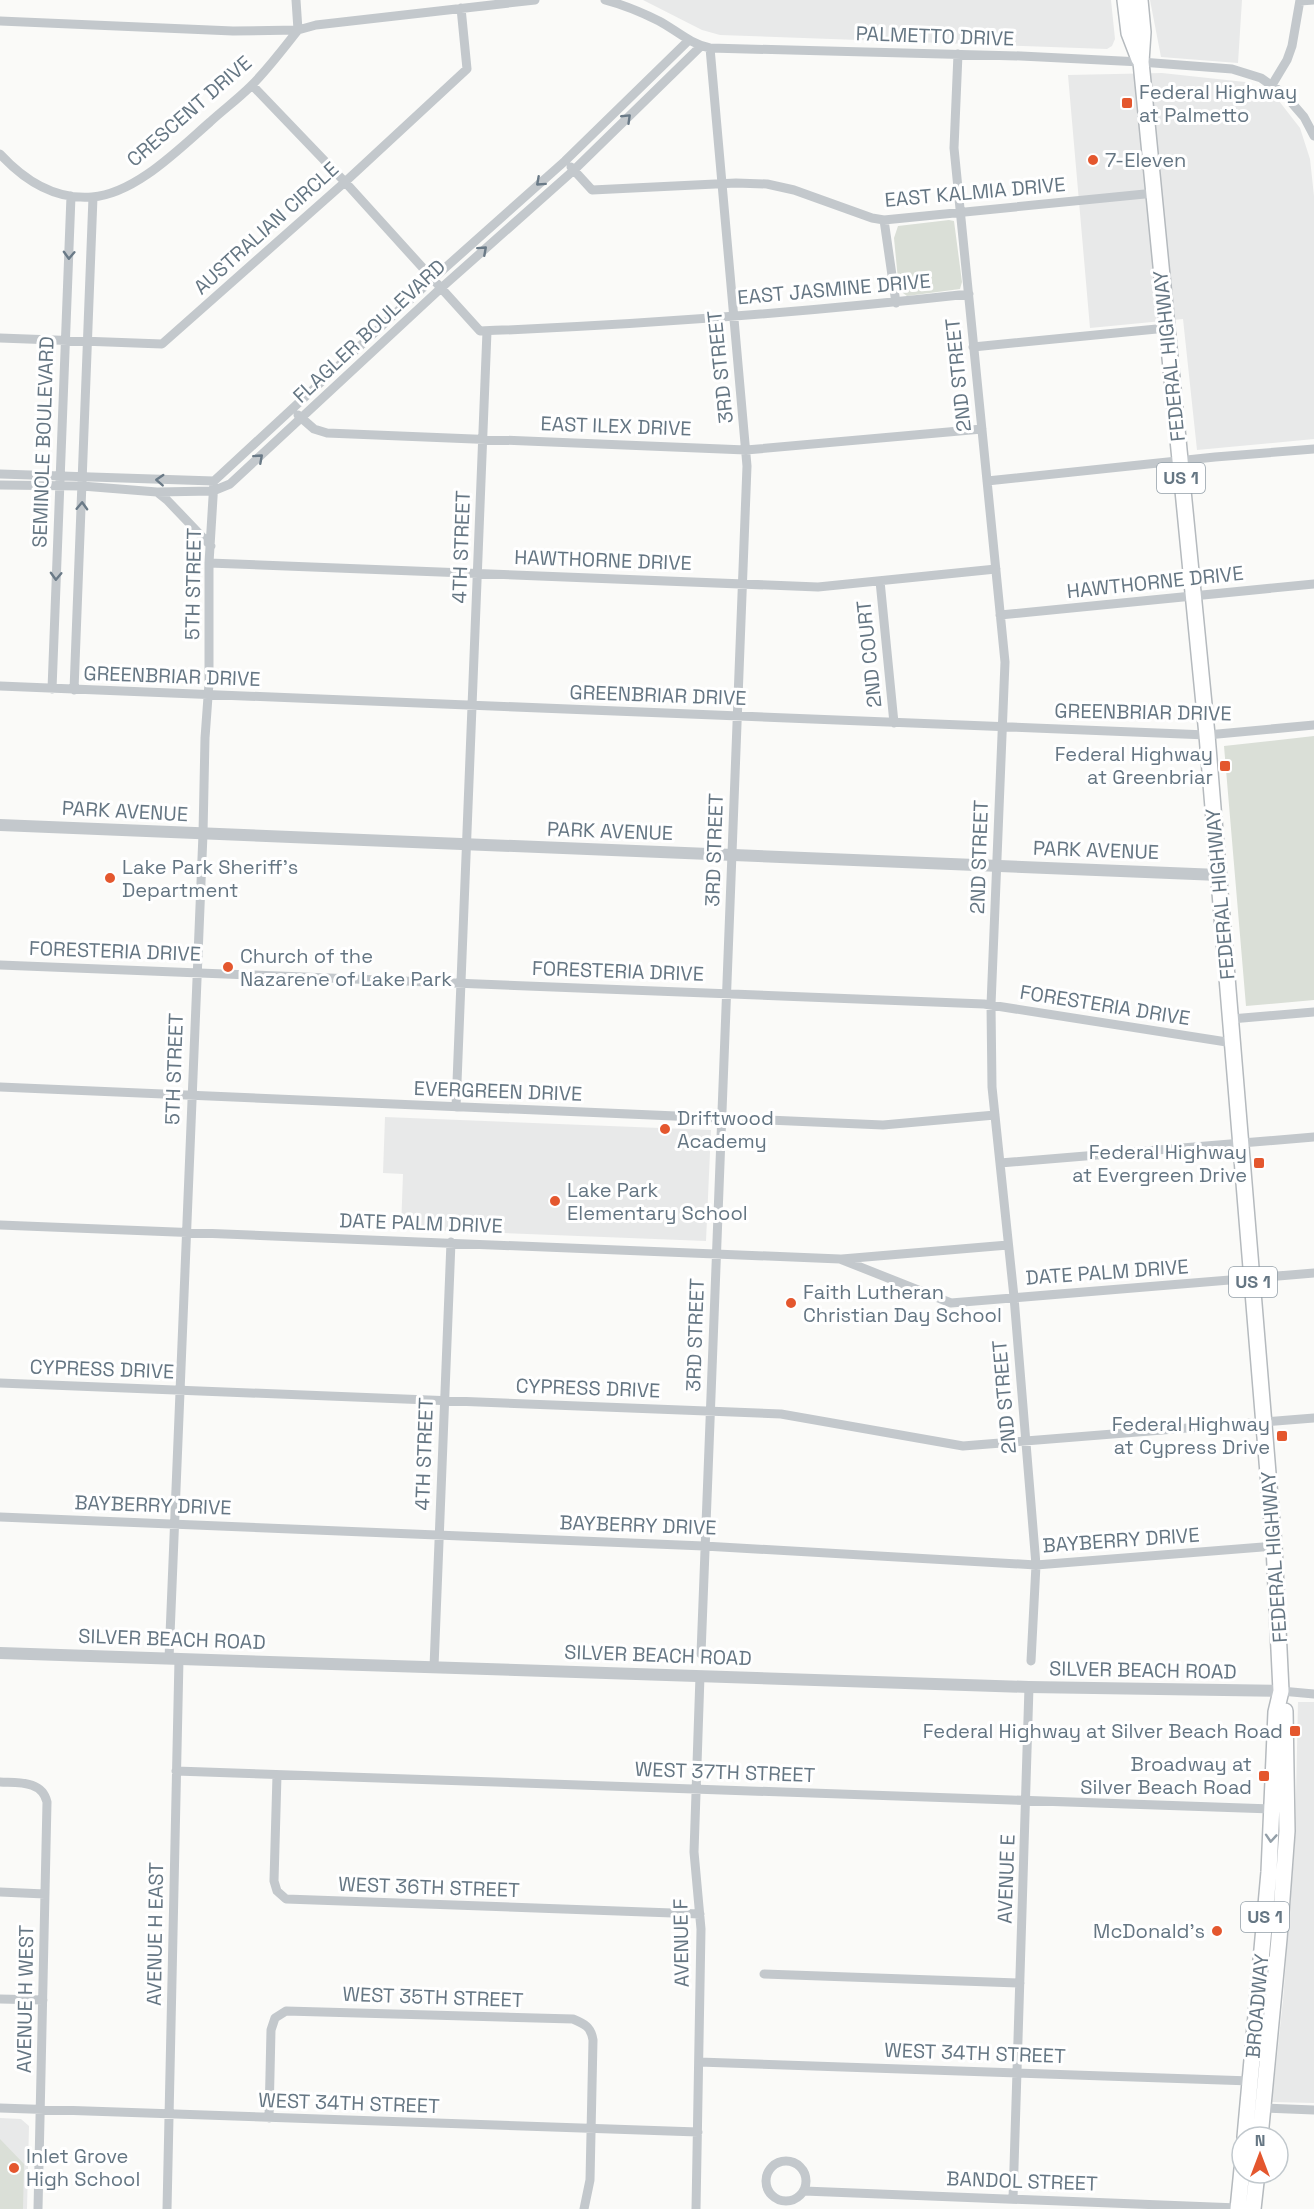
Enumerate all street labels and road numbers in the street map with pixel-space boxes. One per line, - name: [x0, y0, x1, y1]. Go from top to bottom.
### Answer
- street label: PALMETTO DRIVE: [855, 20, 1015, 52]
- street label: CRESCENT DRIVE: [121, 50, 257, 172]
- street label: AUSTRALIAN CIRCLE: [188, 156, 344, 300]
- street label: EAST KALMIA DRIVE: [883, 171, 1067, 213]
- street label: FLAGLER BOULEVARD: [287, 254, 451, 408]
- street label: EAST JASMINE DRIVE: [736, 268, 932, 310]
- street label: FEDERAL HIGHWAY: [1147, 269, 1191, 443]
- street label: 3RD STREET: [701, 309, 739, 425]
- street label: 2ND STREET: [939, 317, 977, 433]
- street label: SEMINOLE BOULEVARD: [26, 336, 60, 548]
- street label: EAST ILEX DRIVE: [540, 410, 692, 442]
- road number: US 1: [1157, 463, 1205, 493]
- street label: 4TH STREET: [446, 490, 476, 604]
- street label: 5TH STREET: [179, 527, 207, 640]
- street label: HAWTHORNE DRIVE: [514, 544, 692, 576]
- street label: HAWTHORNE DRIVE: [1065, 560, 1245, 604]
- street label: 2ND COURT: [850, 599, 888, 709]
- street label: GREENBRIAR DRIVE: [83, 660, 261, 692]
- street label: GREENBRIAR DRIVE: [569, 679, 747, 711]
- street label: GREENBRIAR DRIVE: [1054, 697, 1232, 727]
- street label: 3RD STREET: [699, 793, 729, 907]
- street label: PARK AVENUE: [61, 795, 189, 827]
- street label: 2ND STREET: [964, 799, 994, 914]
- street label: FEDERAL HIGHWAY: [1200, 807, 1240, 981]
- street label: PARK AVENUE: [546, 816, 674, 846]
- street label: PARK AVENUE: [1032, 835, 1160, 865]
- street label: FORESTERIA DRIVE: [29, 935, 201, 967]
- street label: FORESTERIA DRIVE: [532, 955, 704, 987]
- street label: FORESTERIA DRIVE: [1018, 979, 1192, 1031]
- street label: 5TH STREET: [159, 1012, 189, 1126]
- street label: EVERGREEN DRIVE: [413, 1075, 583, 1107]
- street label: DATE PALM DRIVE: [339, 1207, 503, 1239]
- street label: DATE PALM DRIVE: [1025, 1253, 1189, 1291]
- road number: US 1: [1229, 1267, 1277, 1297]
- street label: 3RD STREET: [680, 1278, 710, 1392]
- street label: 2ND STREET: [986, 1339, 1022, 1455]
- street label: CYPRESS DRIVE: [29, 1353, 175, 1385]
- street label: CYPRESS DRIVE: [515, 1372, 661, 1404]
- street label: 4TH STREET: [409, 1397, 439, 1511]
- street label: FEDERAL HIGHWAY: [1255, 1470, 1293, 1644]
- street label: BAYBERRY DRIVE: [74, 1489, 232, 1521]
- street label: BAYBERRY DRIVE: [559, 1509, 717, 1541]
- street label: BAYBERRY DRIVE: [1042, 1522, 1200, 1558]
- street label: SILVER BEACH ROAD: [78, 1623, 266, 1655]
- street label: SILVER BEACH ROAD: [564, 1639, 752, 1671]
- street label: SILVER BEACH ROAD: [1049, 1655, 1237, 1685]
- street label: WEST 37TH STREET: [634, 1756, 816, 1788]
- street label: AVENUE E: [991, 1834, 1021, 1924]
- street label: AVENUE H EAST: [141, 1862, 169, 2006]
- street label: WEST 36TH STREET: [338, 1871, 520, 1903]
- street label: AVENUE F: [667, 1898, 695, 1988]
- road number: US 1: [1241, 1902, 1289, 1932]
- street label: AVENUE H WEST: [11, 1924, 39, 2073]
- street label: BROADWAY: [1239, 1953, 1275, 2059]
- street label: WEST 35TH STREET: [342, 1981, 524, 2013]
- street label: WEST 34TH STREET: [884, 2037, 1066, 2069]
- street label: WEST 34TH STREET: [258, 2087, 440, 2119]
- street label: BANDOL STREET: [946, 2165, 1098, 2197]

